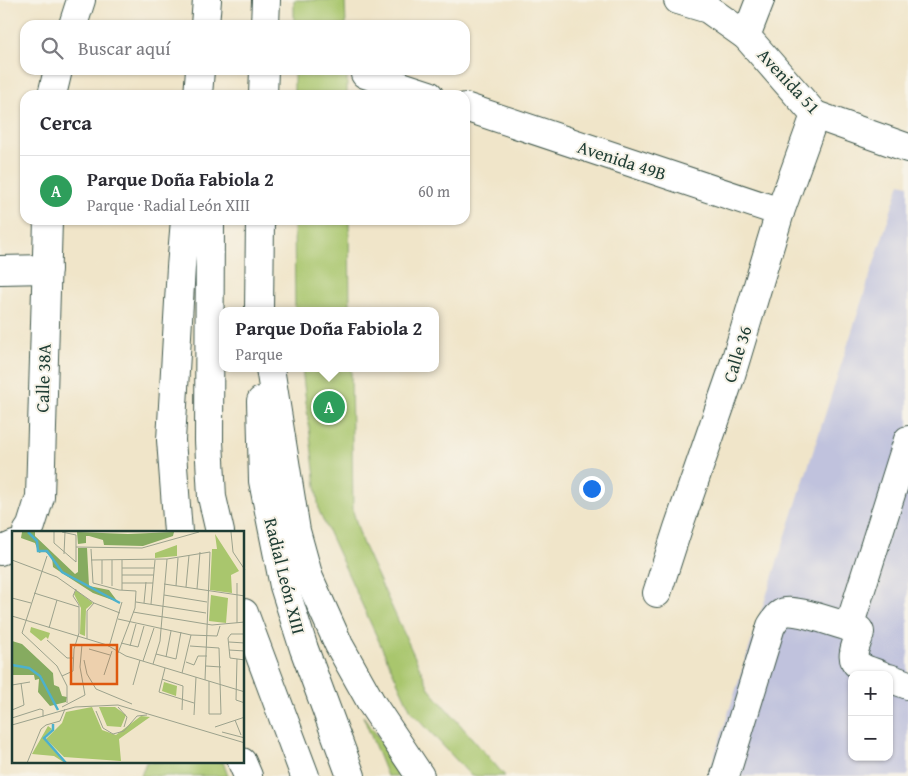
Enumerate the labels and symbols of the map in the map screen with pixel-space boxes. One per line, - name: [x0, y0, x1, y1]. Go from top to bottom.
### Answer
- street label: Avenida 51: [751, 42, 827, 120]
- street label: Avenida 49B: [574, 133, 670, 187]
- street label: Calle 36: [716, 322, 758, 386]
- street label: Calle 38A: [28, 343, 58, 413]
- pin: A: [313, 388, 345, 426]
- your location: [579, 476, 605, 502]
- street label: Radial León XIII: [257, 515, 313, 637]
- inset map: [12, 531, 245, 764]

